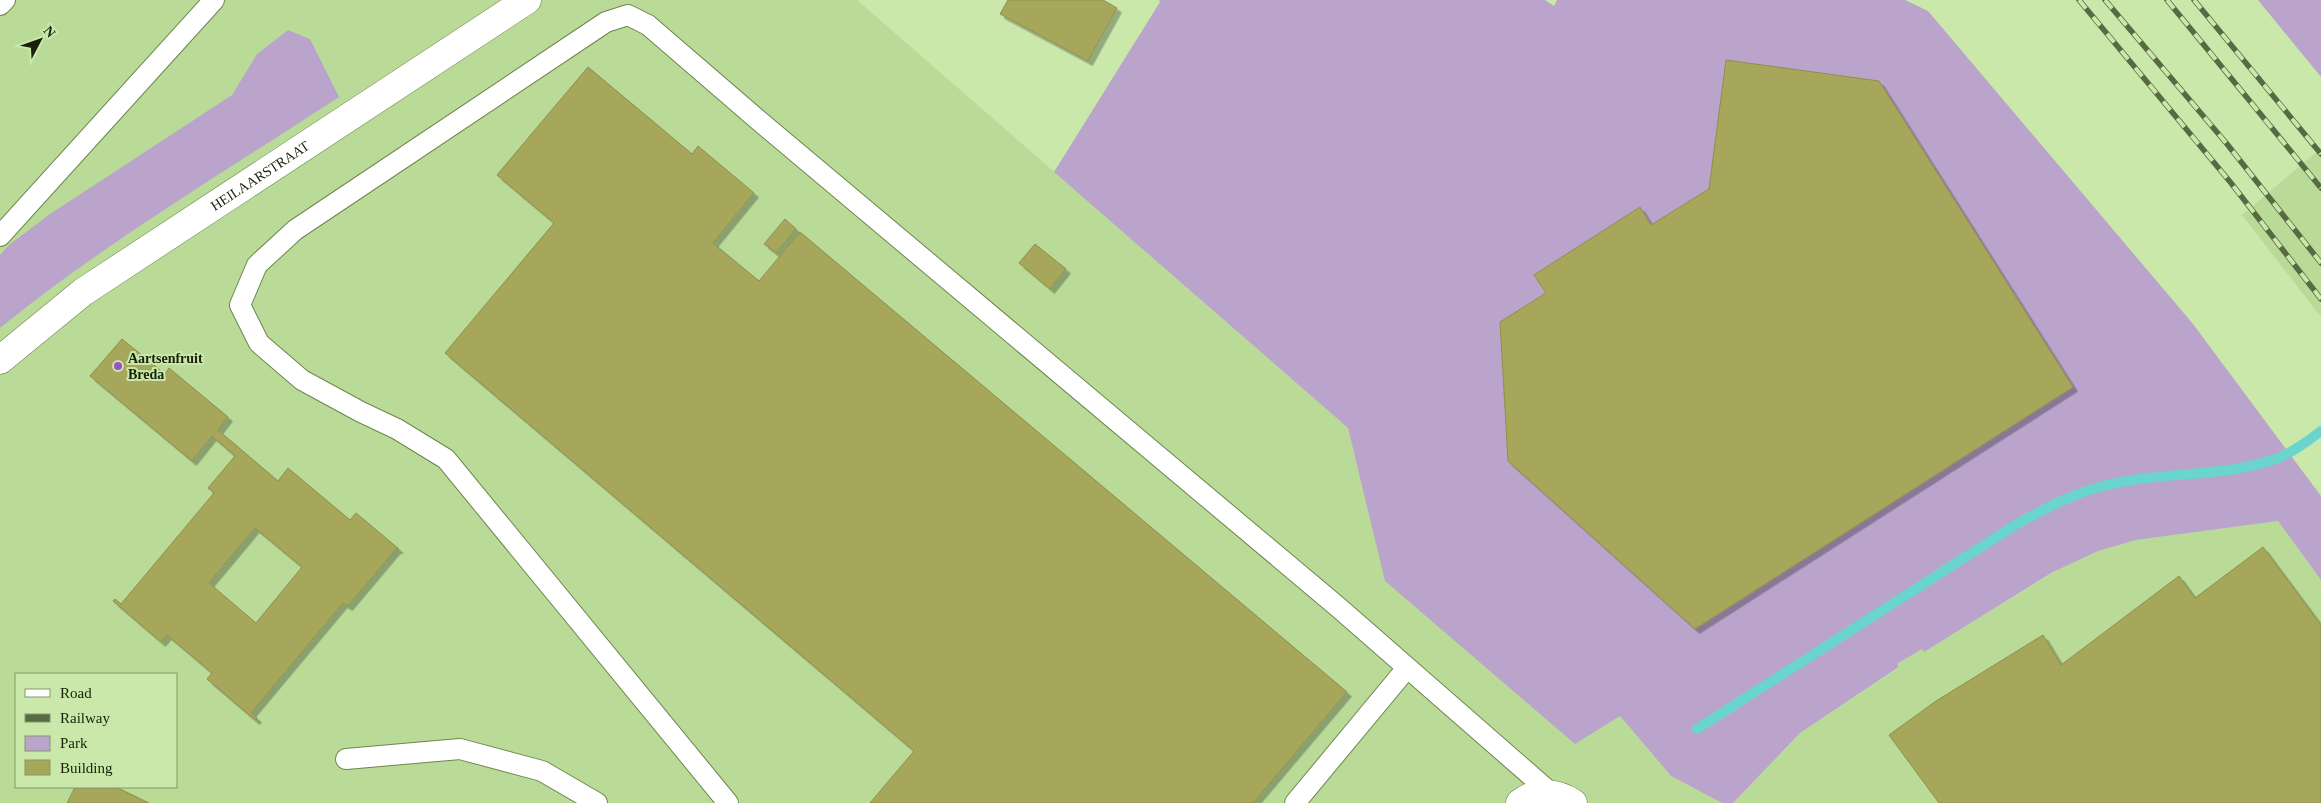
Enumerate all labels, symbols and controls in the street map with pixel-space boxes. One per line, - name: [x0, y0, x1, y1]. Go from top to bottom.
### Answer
- north arrow: [15, 15, 65, 65]
- text: N: [40, 23, 58, 41]
- street label: HEILAARSTRAAT: [208, 138, 312, 213]
- place label: Aartsenfruit Breda: [128, 351, 203, 382]
- marker: Aartsenfruit Breda: [112, 360, 124, 372]
- legend: [15, 673, 178, 788]
- text: Road: [60, 685, 92, 701]
- text: Railway: [60, 710, 110, 726]
- text: Park: [60, 735, 88, 751]
- text: Building: [60, 760, 113, 776]

